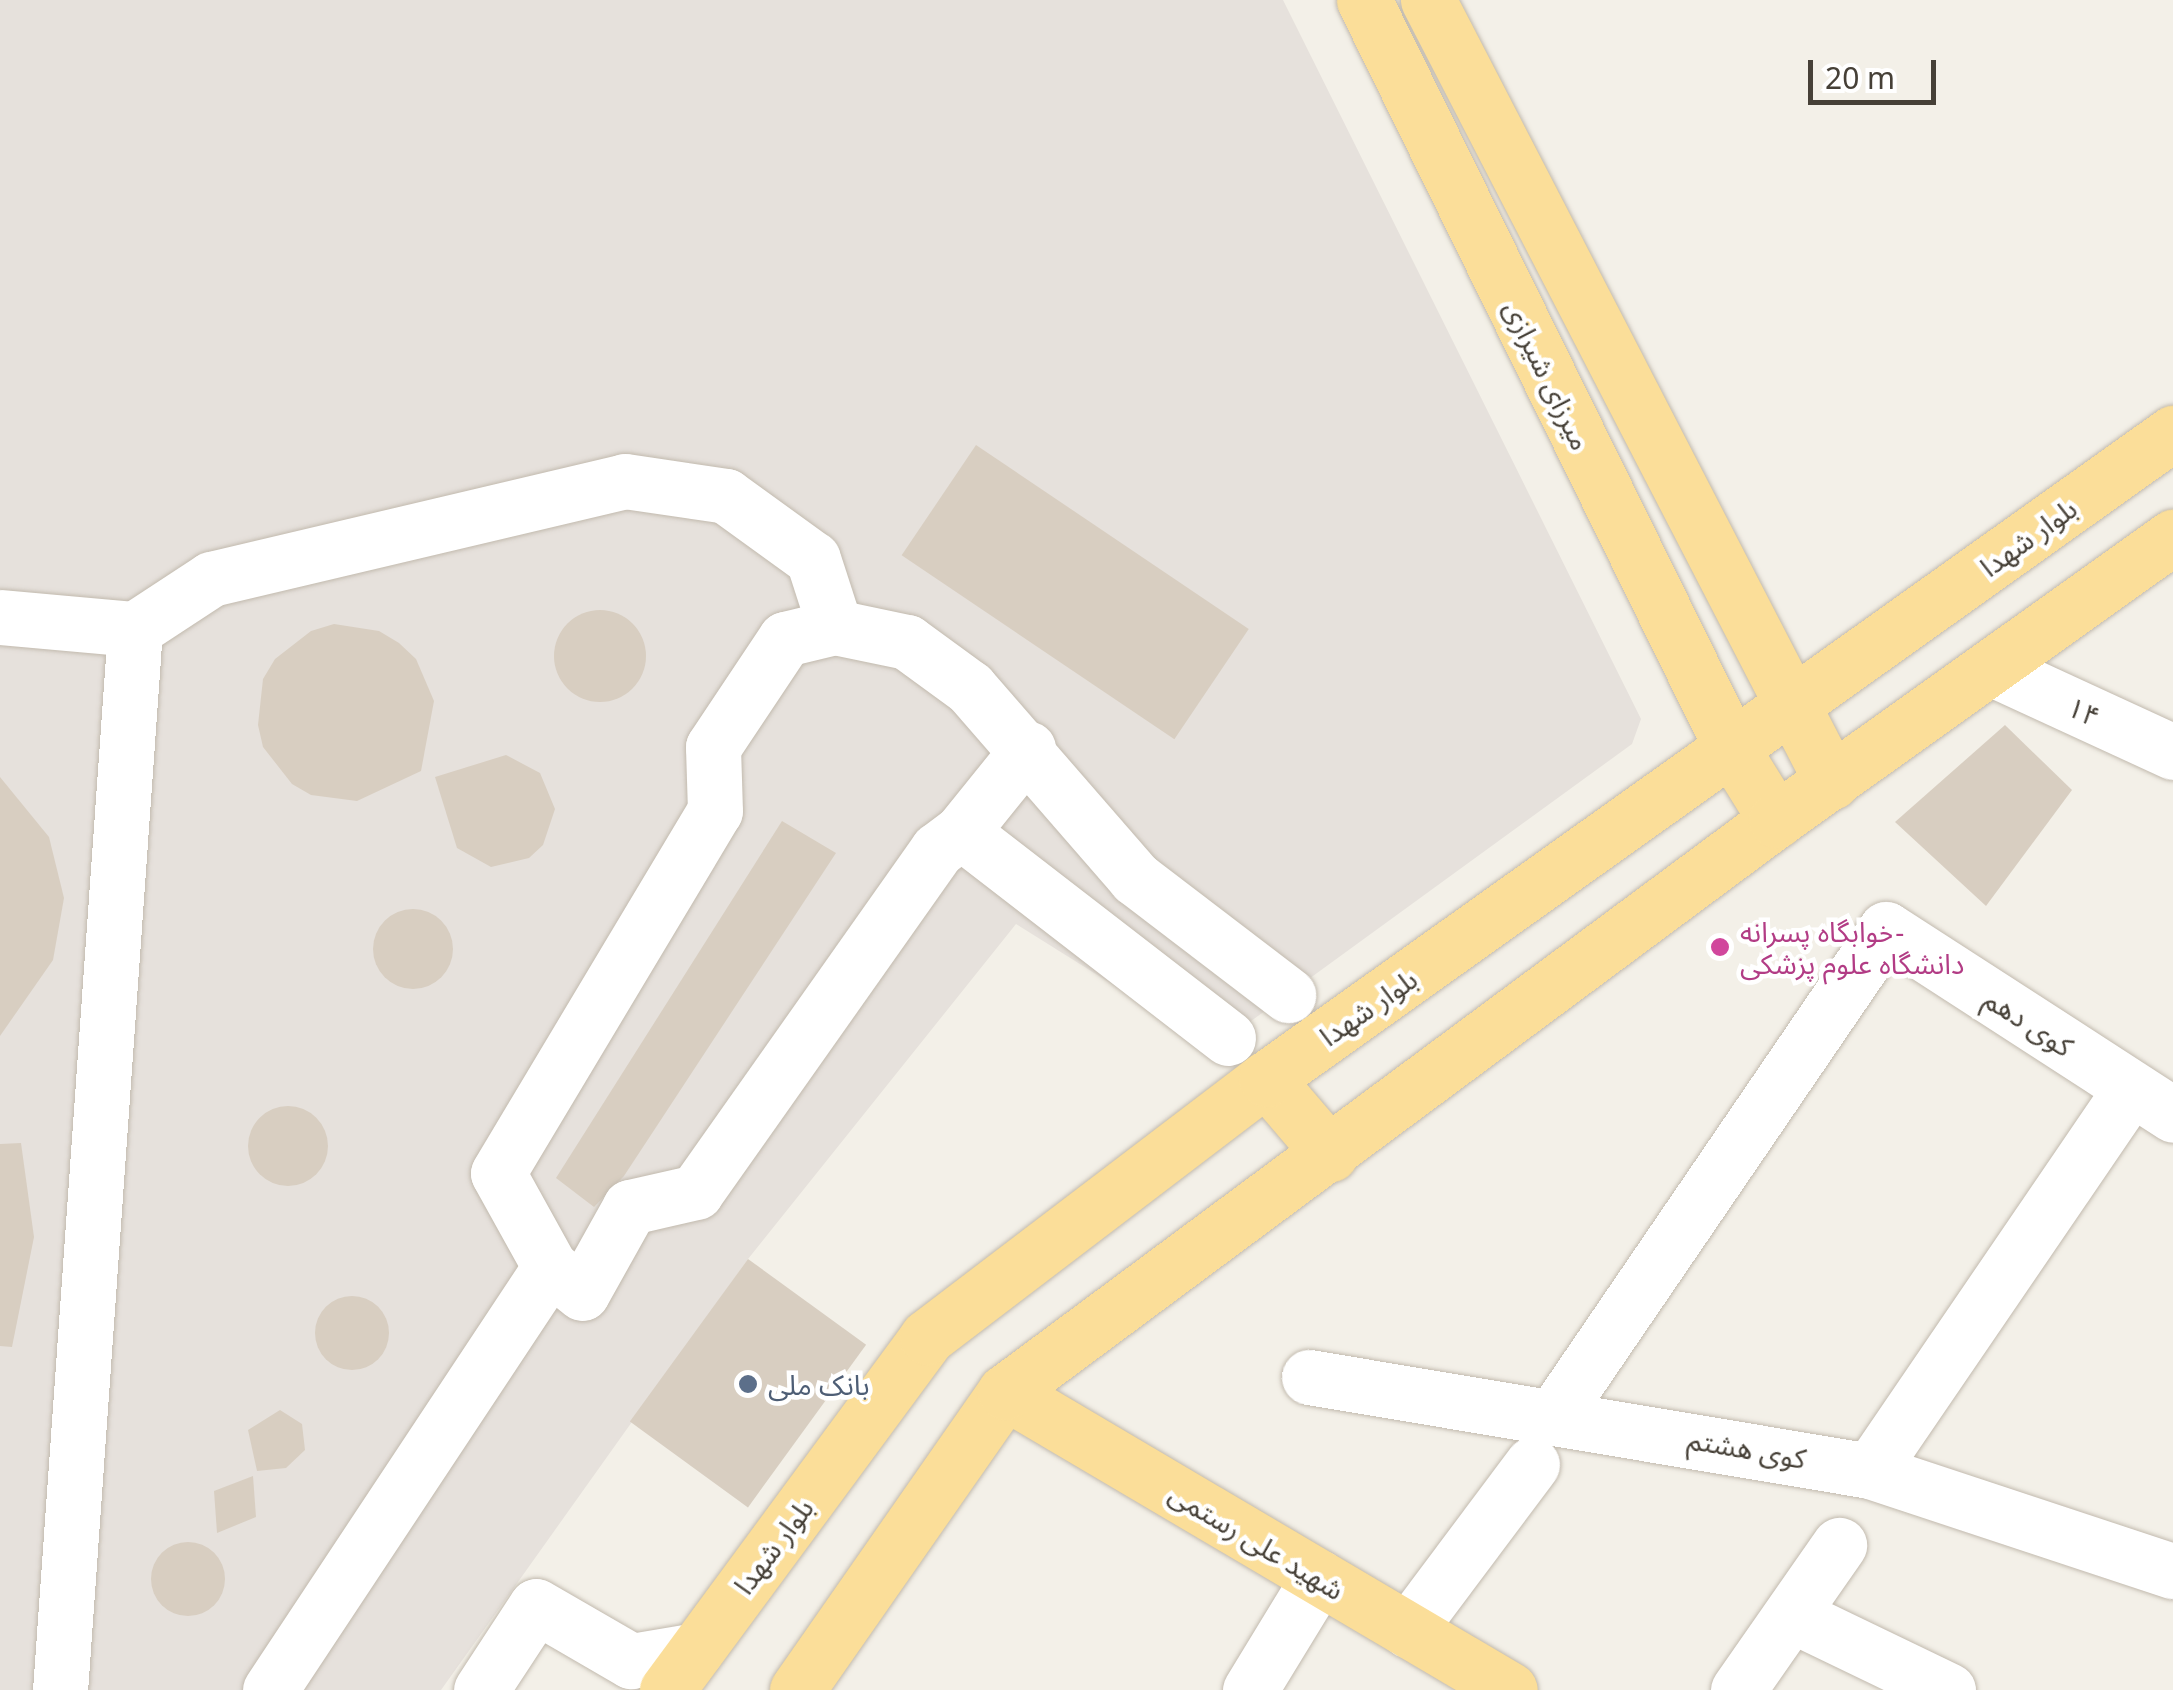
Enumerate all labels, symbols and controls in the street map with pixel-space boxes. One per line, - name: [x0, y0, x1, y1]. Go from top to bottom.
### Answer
- scale bar: [1813, 40, 1940, 102]
- text: 20 m: [1825, 57, 1895, 98]
- street label: میرزای شیرازی: [1497, 295, 1599, 455]
- street label: بلوار شهدا: [1973, 491, 2083, 583]
- street label: ۱۴: [2062, 689, 2106, 733]
- place label: خوابگاە پسرانە- دانشگاە علوم پزشکی: [1740, 914, 1964, 980]
- marker: خوابگاە پسرانە- دانشگاە علوم پزشکی: [1709, 936, 1731, 958]
- street label: بلوار شهدا: [1313, 961, 1423, 1053]
- street label: کوی دهم: [1979, 981, 2079, 1063]
- place label: بانک ملی: [768, 1367, 869, 1401]
- marker: بانک ملی: [737, 1373, 759, 1395]
- street label: کوی هشتم: [1685, 1421, 1809, 1475]
- street label: شهید علی رستمی: [1164, 1476, 1350, 1606]
- street label: بلوار شهدا: [726, 1492, 820, 1600]

